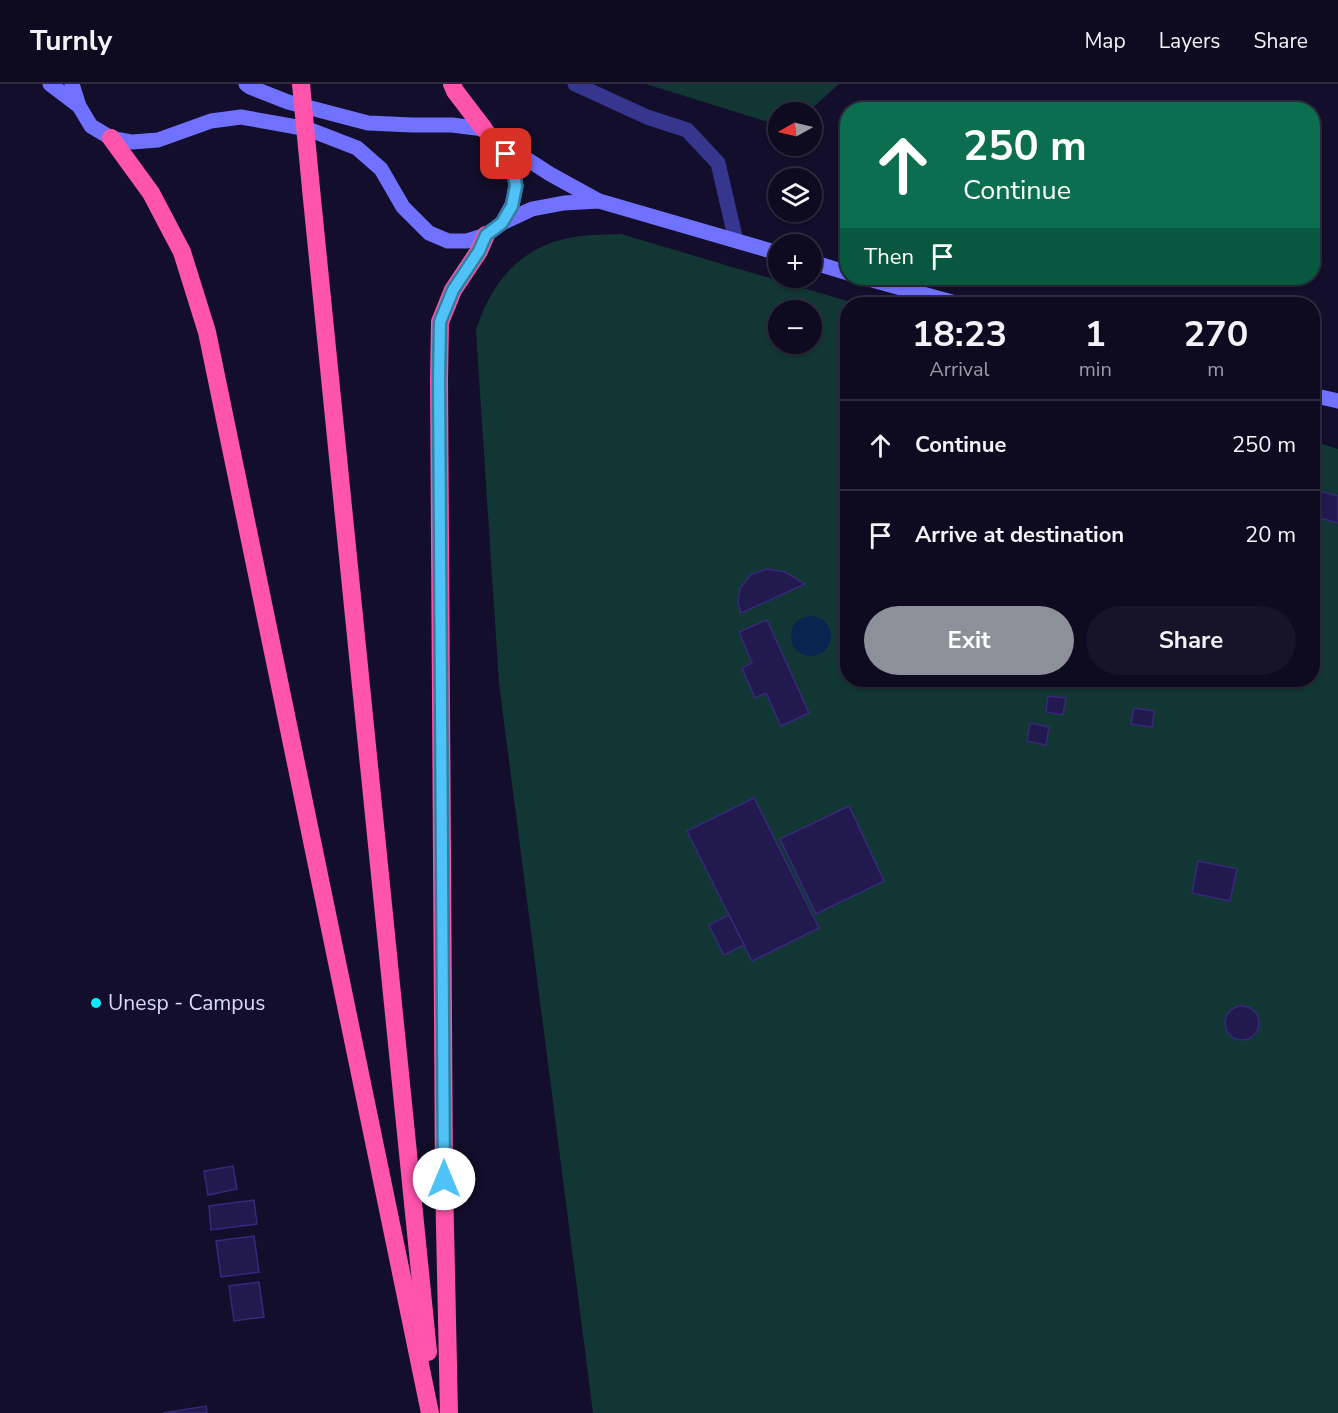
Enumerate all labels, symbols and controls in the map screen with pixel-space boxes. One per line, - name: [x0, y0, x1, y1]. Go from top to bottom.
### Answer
- text: Turnly: [30, 22, 112, 60]
- text: Map: [1084, 27, 1126, 55]
- text: Layers: [1159, 27, 1220, 55]
- text: Share: [1253, 27, 1308, 55]
- north arrow: [768, 102, 822, 156]
- map controls: [768, 102, 822, 354]
- text: 250 m: [963, 118, 1087, 175]
- icon: ahead: [864, 126, 942, 204]
- pin: [480, 128, 531, 179]
- icon: arrive: [489, 137, 522, 170]
- button: layers: [768, 168, 822, 222]
- text: Continue: [963, 172, 1071, 209]
- button: +: [768, 234, 822, 288]
- icon: arrive: [926, 240, 959, 273]
- text: Then: [864, 242, 914, 272]
- button: −: [768, 300, 822, 354]
- text: 18:23: [912, 310, 1007, 359]
- text: 1: [1084, 310, 1106, 359]
- text: 270: [1183, 310, 1248, 359]
- text: Arrival: [929, 356, 989, 383]
- text: min: [1079, 356, 1112, 383]
- text: m: [1207, 356, 1224, 383]
- icon: ahead: [864, 429, 897, 462]
- text: Continue: [915, 430, 1006, 460]
- text: 250 m: [1232, 430, 1296, 460]
- icon: arrive: [864, 519, 897, 552]
- text: Arrive at destination: [915, 520, 1124, 550]
- text: 20 m: [1245, 520, 1296, 550]
- button: Exit: [864, 606, 1074, 675]
- button: Share: [1086, 606, 1296, 675]
- place label: Unesp - Campus: [108, 989, 265, 1017]
- marker: Unesp - Campus: [89, 996, 103, 1010]
- position arrow: [412, 1147, 476, 1211]

